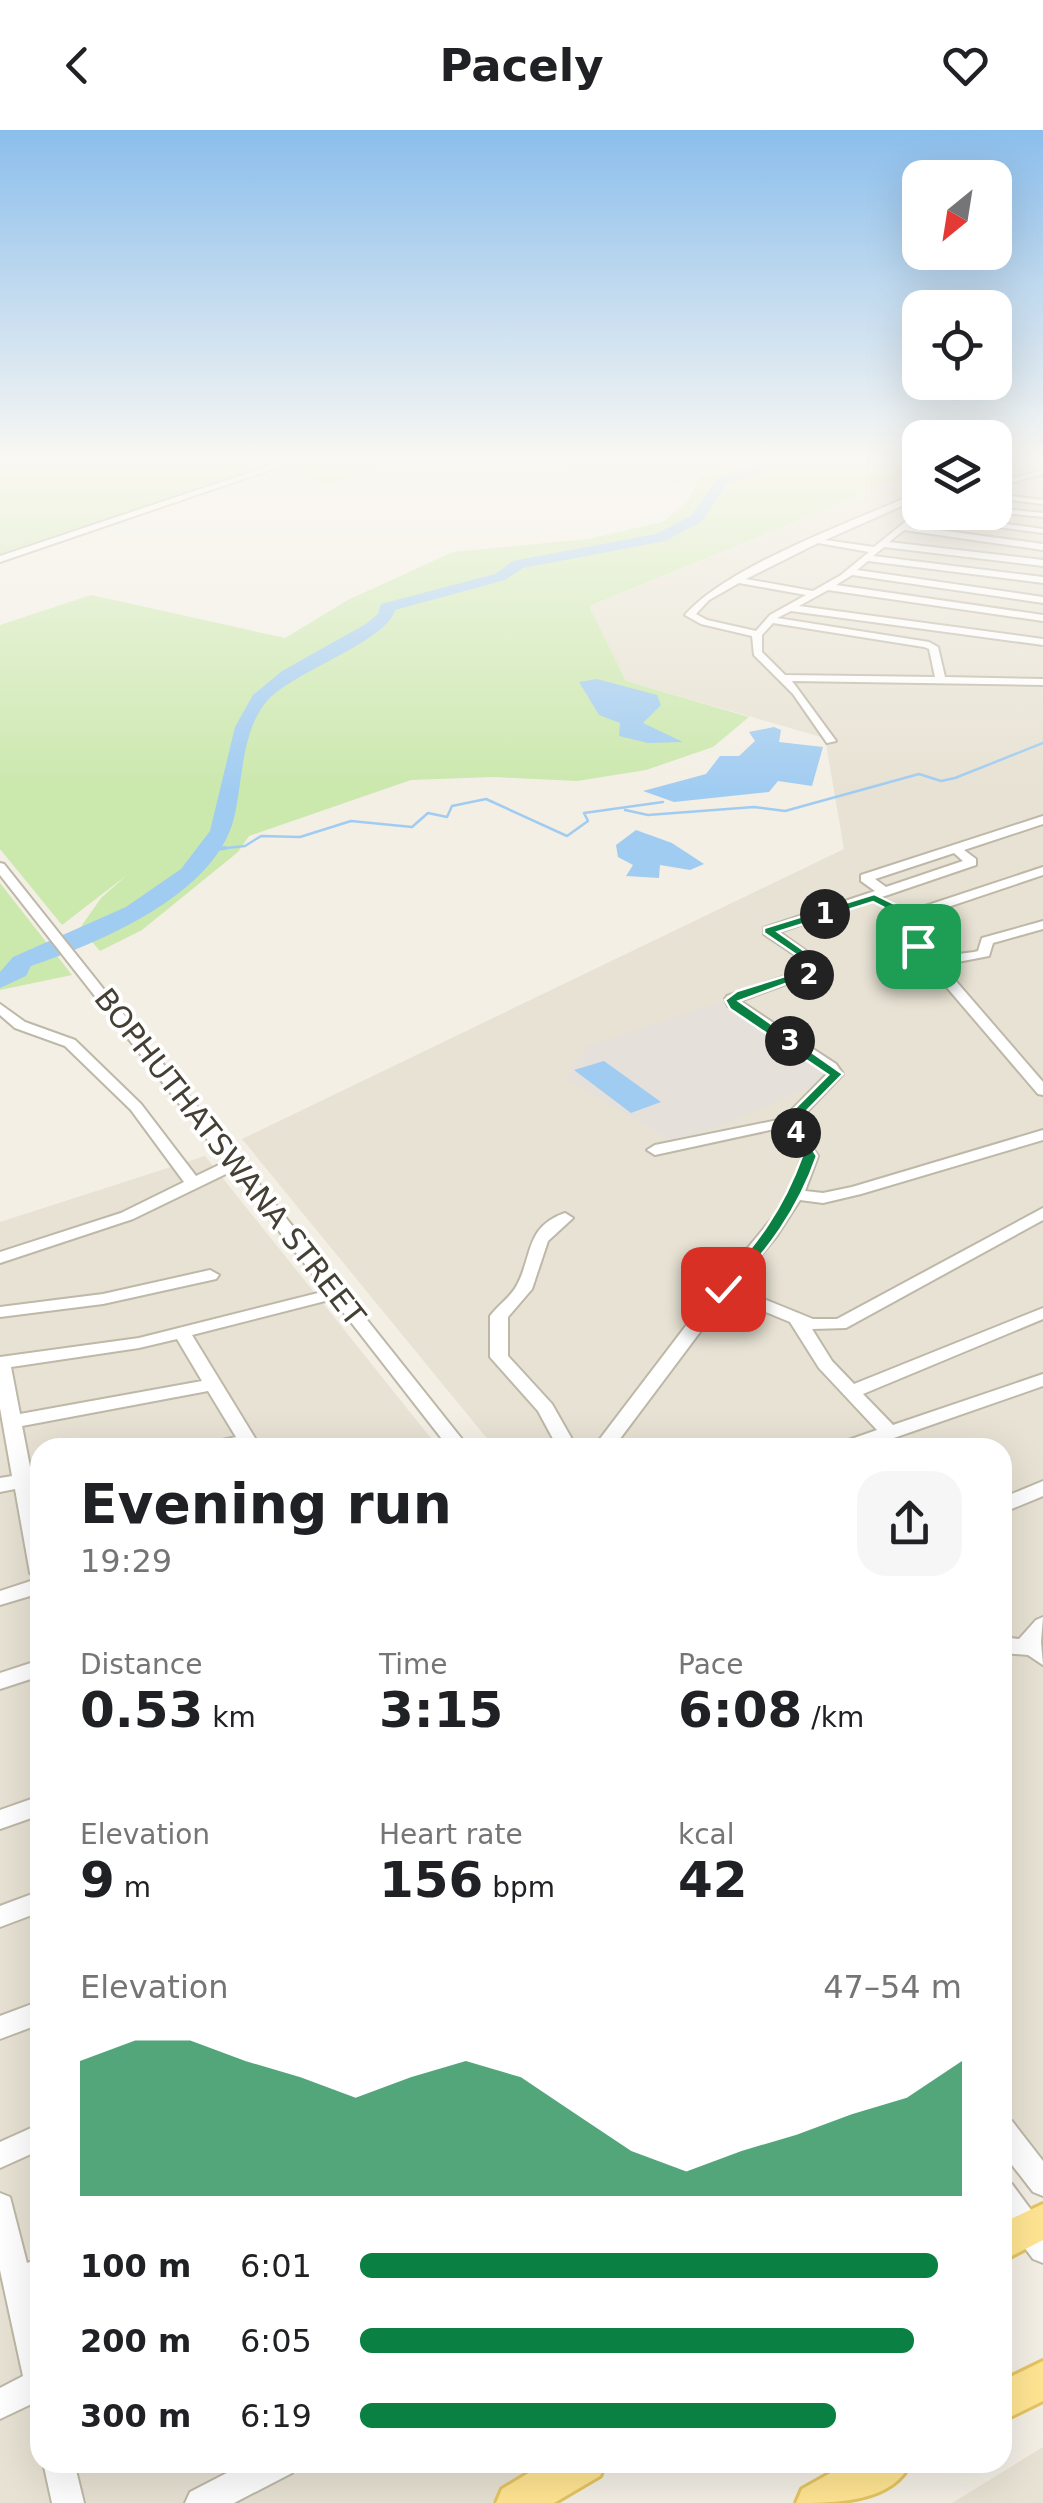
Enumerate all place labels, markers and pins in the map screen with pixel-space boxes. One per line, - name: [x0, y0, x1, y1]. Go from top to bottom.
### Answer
- pin: 1: [800, 889, 850, 939]
- pin: [876, 904, 961, 989]
- pin: 2: [784, 950, 834, 1000]
- pin: 3: [765, 1016, 815, 1066]
- pin: 4: [771, 1108, 821, 1158]
- pin: [681, 1247, 766, 1332]

